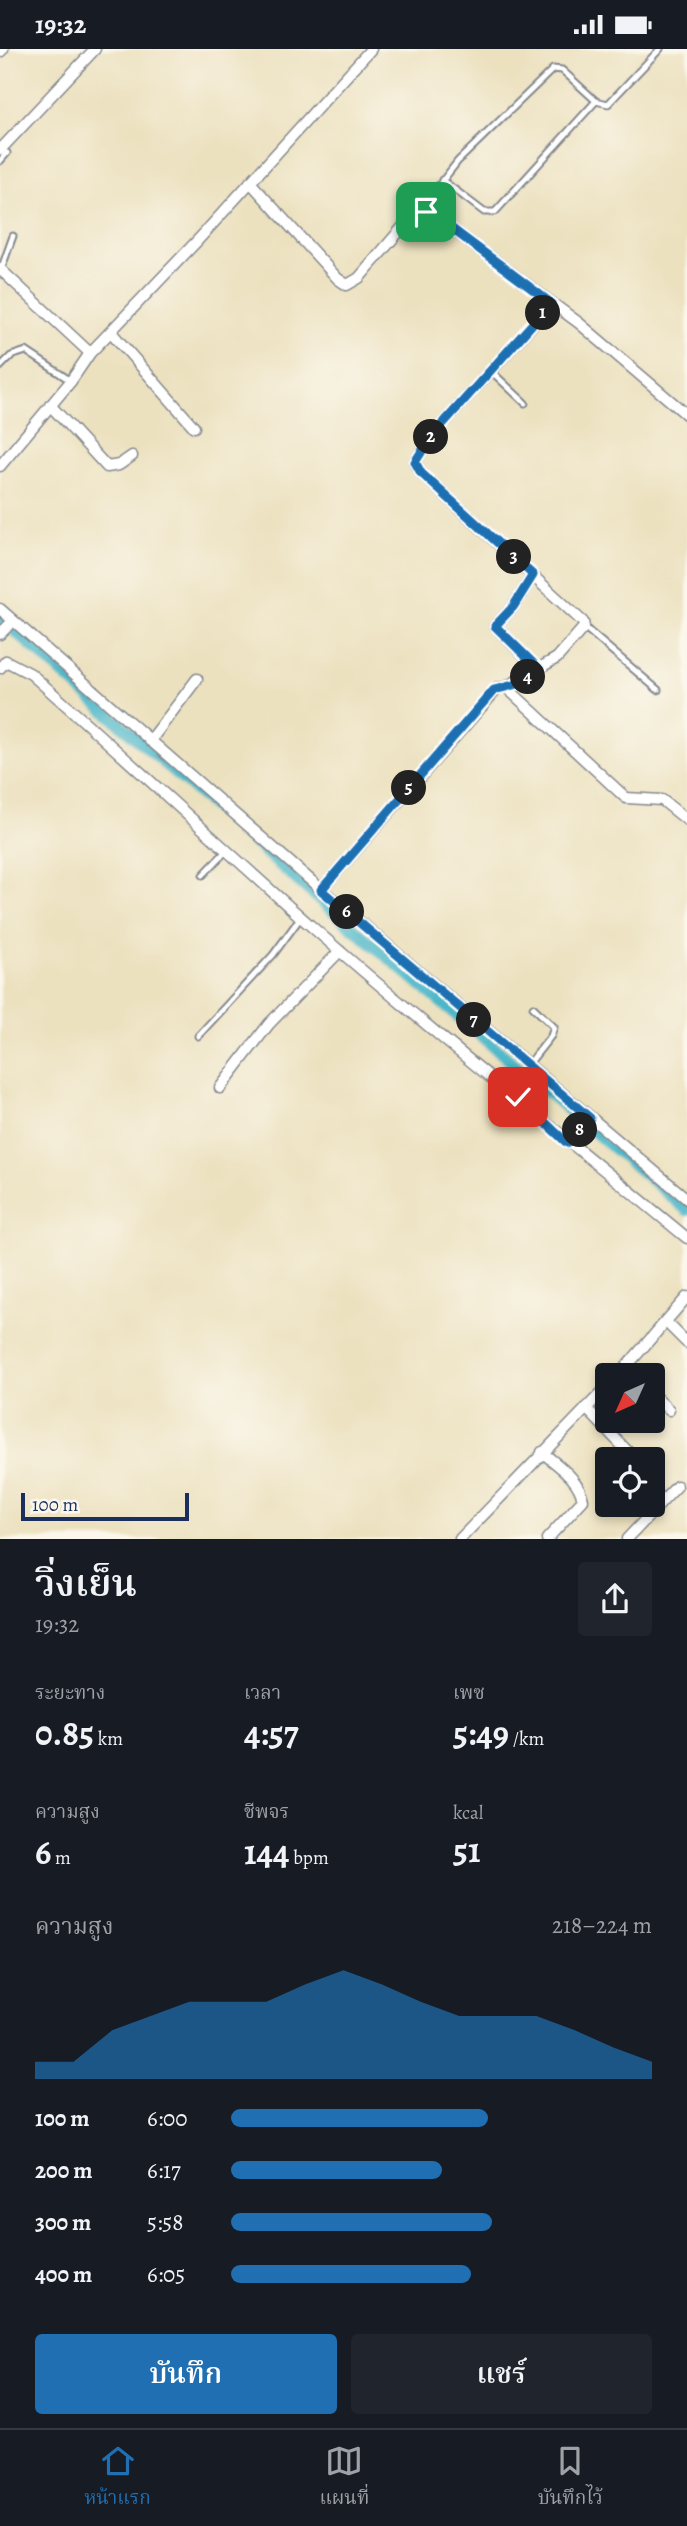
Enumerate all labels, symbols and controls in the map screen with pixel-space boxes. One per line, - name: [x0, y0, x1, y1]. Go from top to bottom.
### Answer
- text: 19:32: [35, 7, 86, 42]
- pin: [396, 182, 456, 242]
- icon: arrive: [407, 193, 445, 231]
- pin: 1: [526, 295, 560, 331]
- text: 1: [539, 299, 546, 325]
- pin: 2: [414, 419, 448, 455]
- text: 2: [426, 423, 435, 449]
- pin: 3: [496, 539, 532, 575]
- text: 3: [509, 543, 518, 569]
- pin: 4: [510, 659, 546, 695]
- text: 4: [523, 663, 532, 689]
- pin: 5: [392, 771, 426, 805]
- text: 5: [404, 774, 413, 800]
- pin: 6: [330, 895, 364, 929]
- text: 6: [342, 898, 351, 924]
- pin: 7: [456, 1003, 491, 1037]
- text: 7: [469, 1006, 478, 1032]
- pin: [488, 1067, 548, 1127]
- icon: check: [499, 1078, 537, 1116]
- pin: 8: [562, 1113, 598, 1147]
- text: 8: [575, 1116, 584, 1142]
- north arrow: [595, 1363, 665, 1433]
- map controls: [595, 1363, 665, 1517]
- button: locate: [595, 1447, 665, 1517]
- scale bar: [21, 1490, 189, 1522]
- text: 100 m: [32, 1492, 78, 1518]
- text: วิ่งเย็น: [35, 1557, 137, 1609]
- button: share: [578, 1562, 652, 1636]
- text: 19:32: [35, 1609, 79, 1640]
- text: ระยะทาง: [35, 1680, 105, 1706]
- text: เวลา: [244, 1680, 281, 1706]
- text: เพซ: [453, 1680, 485, 1706]
- text: 0.85: [35, 1709, 94, 1757]
- text: 4:57: [244, 1709, 299, 1757]
- text: 5:49: [453, 1709, 509, 1757]
- text: km: [94, 1726, 123, 1752]
- text: /km: [509, 1726, 544, 1752]
- text: ความสูง: [35, 1799, 100, 1825]
- text: ชีพจร: [244, 1799, 289, 1825]
- text: kcal: [453, 1800, 483, 1826]
- text: 51: [453, 1826, 480, 1874]
- text: 6: [35, 1828, 51, 1876]
- text: 144: [244, 1828, 289, 1876]
- text: m: [51, 1845, 71, 1871]
- text: bpm: [289, 1845, 329, 1871]
- text: 218–224 m: [552, 1910, 652, 1941]
- text: ความสูง: [35, 1911, 113, 1942]
- text: 100 m: [35, 2103, 90, 2134]
- text: 6:00: [147, 2103, 188, 2134]
- text: 200 m: [35, 2155, 93, 2186]
- text: 6:17: [147, 2155, 181, 2186]
- text: 300 m: [35, 2207, 91, 2238]
- text: 5:58: [147, 2207, 183, 2238]
- text: 400 m: [35, 2259, 92, 2290]
- text: 6:05: [147, 2259, 185, 2290]
- button: บันทึก: [35, 2334, 337, 2414]
- button: แชร์: [351, 2334, 652, 2414]
- tab: หน้าแรก: [84, 2442, 151, 2514]
- tab: แผนที่: [319, 2442, 369, 2514]
- tab: บันทึกไว้: [538, 2442, 603, 2514]

